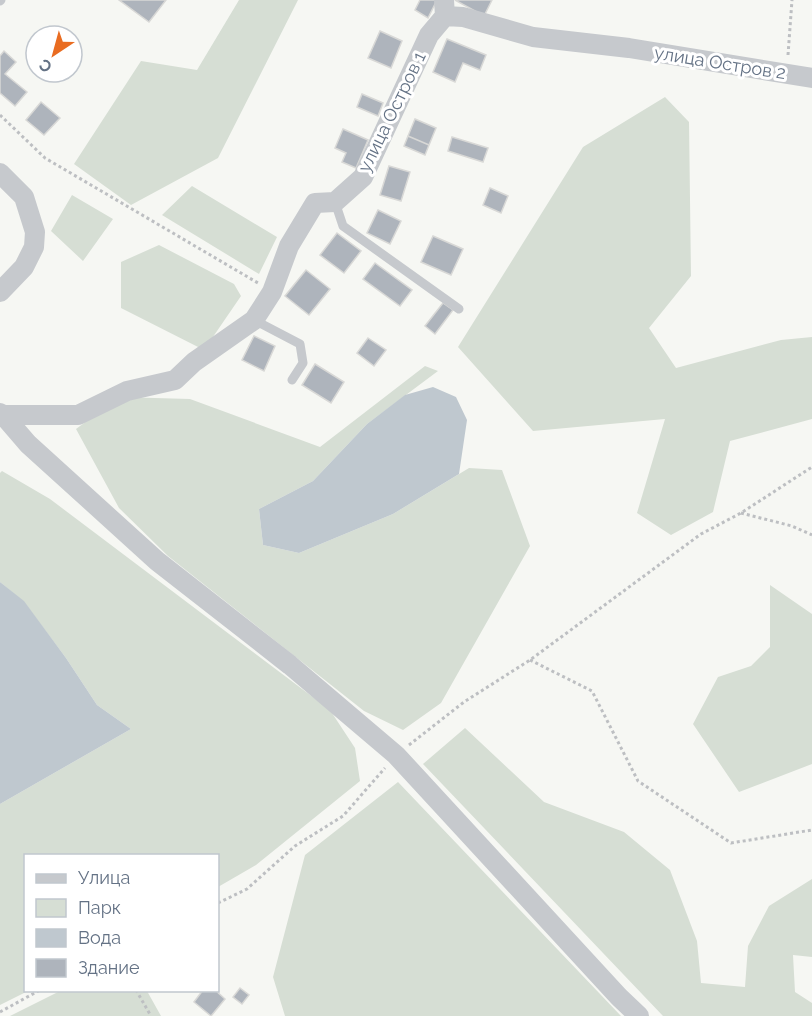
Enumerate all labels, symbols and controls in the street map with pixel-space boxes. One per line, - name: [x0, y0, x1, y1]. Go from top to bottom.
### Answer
- north arrow: [24, 24, 84, 84]
- street label: улица Остров 2: [653, 42, 787, 83]
- street label: улица Остров 1: [353, 48, 430, 175]
- text: С: [35, 55, 56, 77]
- legend: [24, 854, 219, 992]
- text: Улица: [78, 867, 130, 888]
- text: Парк: [78, 897, 121, 918]
- text: Вода: [78, 927, 121, 948]
- text: Здание: [78, 957, 140, 978]

